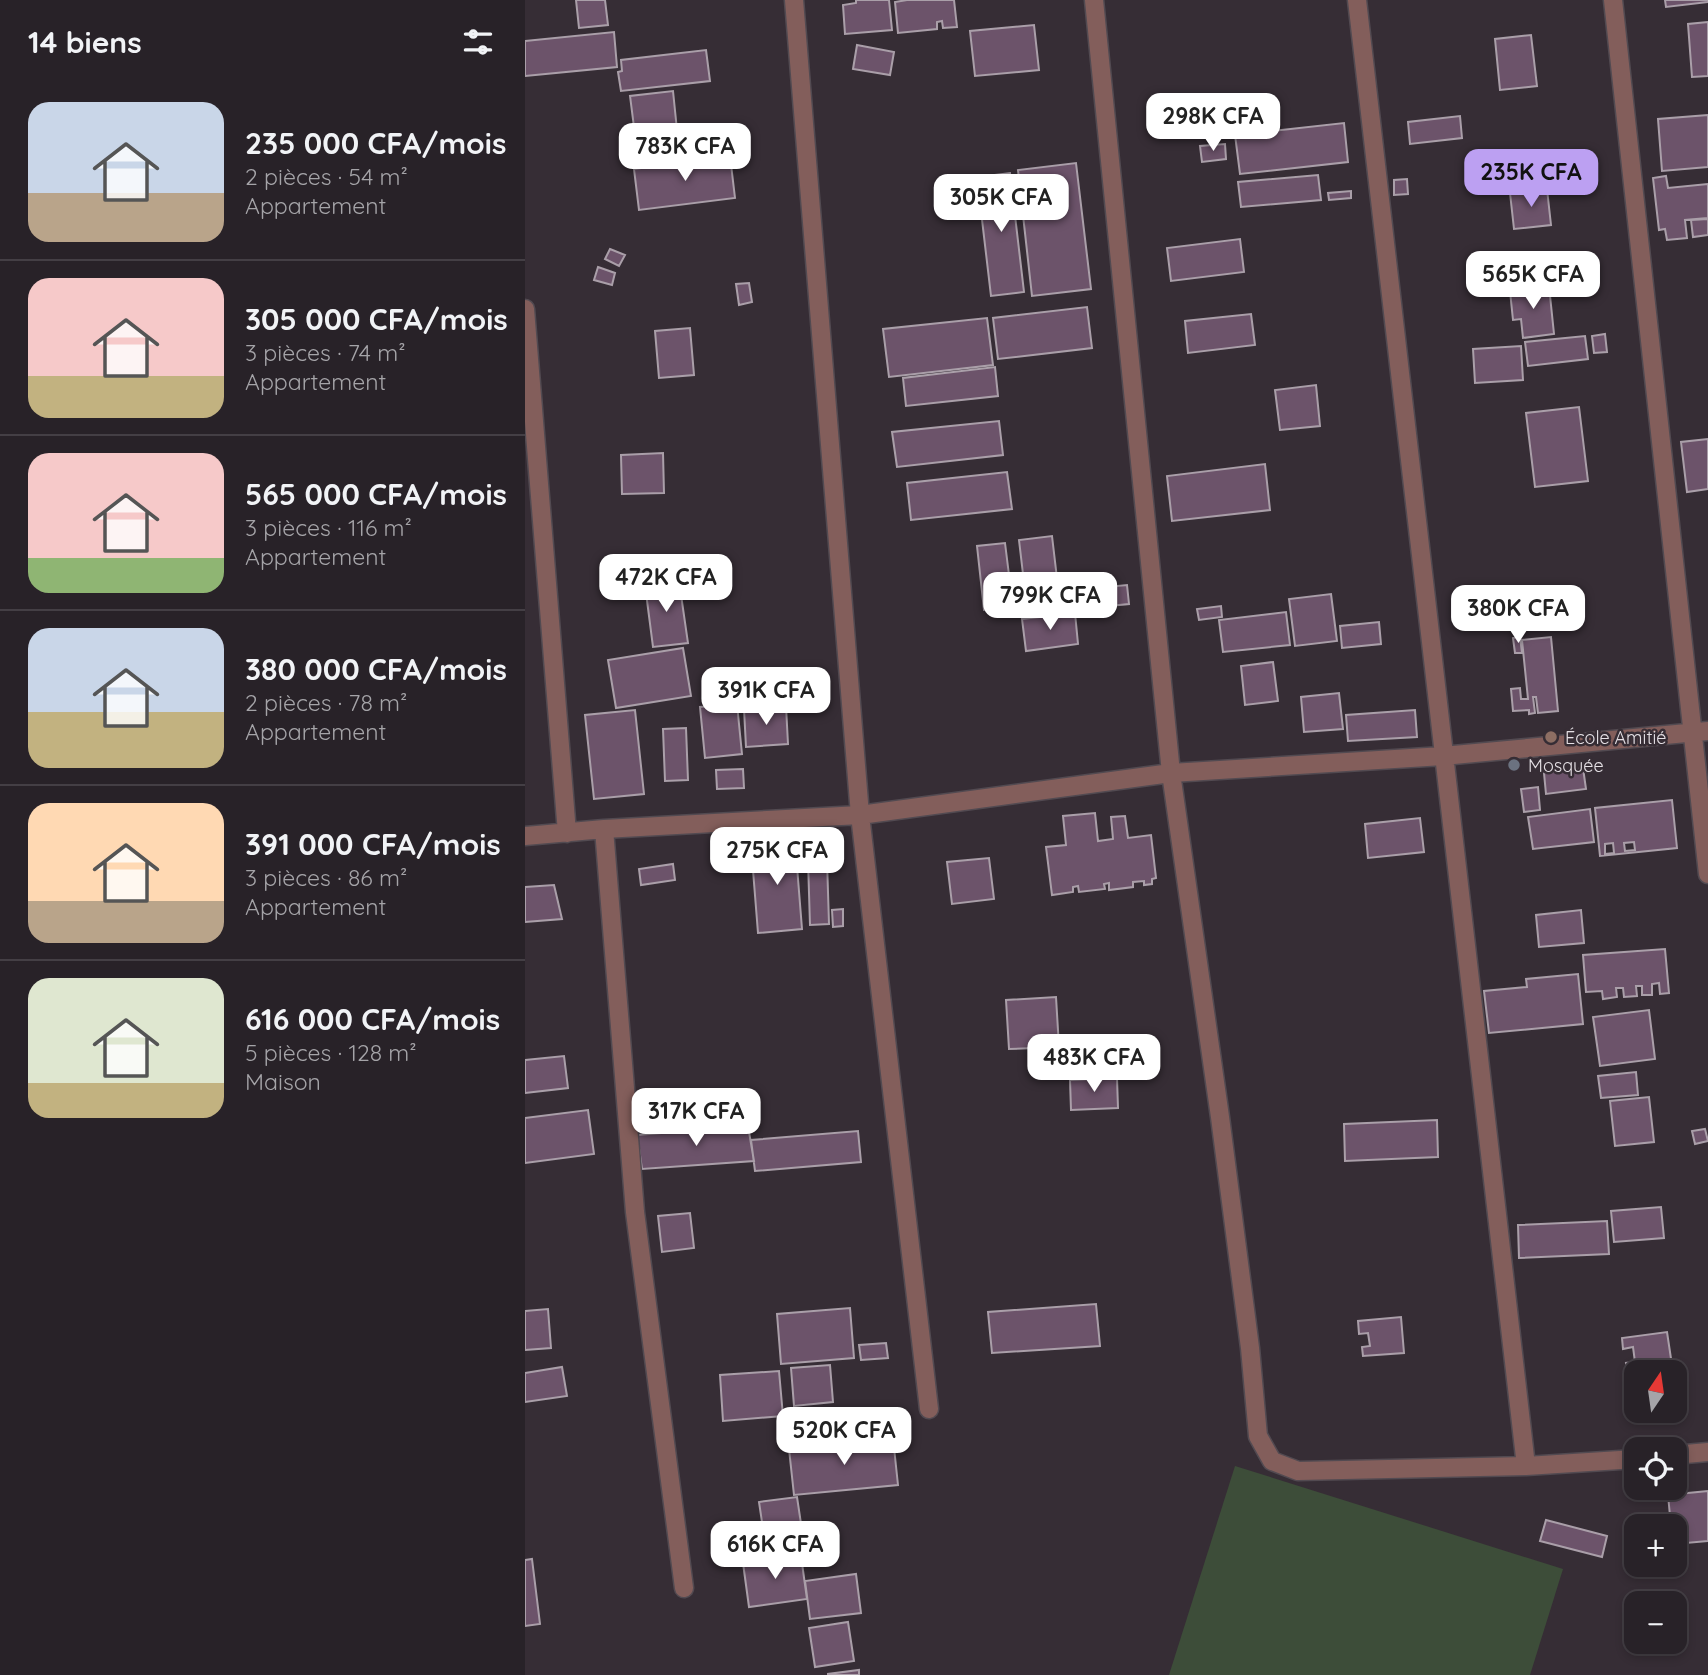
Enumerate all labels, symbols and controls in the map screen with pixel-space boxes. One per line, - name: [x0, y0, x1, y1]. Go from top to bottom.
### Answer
- text: 14 biens: [28, 23, 142, 61]
- icon: filters: [459, 23, 497, 61]
- pin: 298K CFA: [1141, 94, 1285, 153]
- text: 298K CFA: [1162, 101, 1264, 130]
- text: 235 000 CFA/mois: [245, 124, 506, 162]
- pin: 783K CFA: [613, 124, 757, 183]
- icon: home: [84, 130, 168, 214]
- text: 783K CFA: [635, 131, 735, 160]
- pin: 235K CFA: [1459, 150, 1603, 209]
- text: 235K CFA: [1480, 157, 1582, 186]
- text: 2 pièces · 54 m²: [245, 162, 408, 191]
- pin: 305K CFA: [929, 174, 1073, 234]
- text: 305K CFA: [950, 182, 1052, 211]
- text: Appartement: [245, 191, 386, 220]
- pin: 565K CFA: [1461, 252, 1605, 311]
- text: 565K CFA: [1482, 259, 1584, 288]
- text: 305 000 CFA/mois: [245, 300, 508, 338]
- icon: home: [84, 306, 168, 390]
- text: 3 pièces · 74 m²: [245, 338, 405, 367]
- text: Appartement: [245, 367, 386, 396]
- text: 565 000 CFA/mois: [245, 475, 507, 513]
- icon: home: [84, 481, 168, 565]
- text: 3 pièces · 116 m²: [245, 513, 412, 542]
- text: Appartement: [245, 542, 386, 571]
- pin: 472K CFA: [594, 554, 738, 614]
- text: 472K CFA: [615, 562, 717, 591]
- pin: 799K CFA: [978, 572, 1122, 632]
- text: 799K CFA: [999, 580, 1101, 609]
- pin: 380K CFA: [1446, 586, 1590, 645]
- text: 380K CFA: [1467, 593, 1569, 622]
- text: 380 000 CFA/mois: [245, 650, 507, 688]
- icon: home: [84, 656, 168, 740]
- pin: 391K CFA: [694, 668, 838, 727]
- text: 391K CFA: [717, 675, 815, 704]
- text: 2 pièces · 78 m²: [245, 688, 407, 717]
- text: Appartement: [245, 717, 386, 746]
- place label: École Amitié: [1565, 726, 1667, 749]
- marker: École Amitié: [1543, 729, 1559, 745]
- place label: Mosquée: [1528, 754, 1604, 777]
- marker: Mosquée: [1506, 757, 1522, 773]
- text: 391 000 CFA/mois: [245, 825, 501, 863]
- pin: 275K CFA: [705, 828, 849, 887]
- icon: home: [84, 831, 168, 915]
- text: 275K CFA: [726, 835, 828, 864]
- text: 3 pièces · 86 m²: [245, 863, 407, 892]
- text: Appartement: [245, 892, 386, 921]
- text: 616 000 CFA/mois: [245, 1000, 500, 1038]
- icon: home: [84, 1006, 168, 1090]
- pin: 483K CFA: [1022, 1034, 1166, 1094]
- text: 5 pièces · 128 m²: [245, 1038, 417, 1067]
- text: 483K CFA: [1043, 1042, 1145, 1071]
- text: Maison: [245, 1067, 321, 1096]
- pin: 317K CFA: [624, 1088, 768, 1148]
- text: 317K CFA: [648, 1096, 744, 1125]
- north arrow: [1624, 1360, 1687, 1423]
- map controls: [1624, 1360, 1687, 1654]
- pin: 520K CFA: [772, 1408, 916, 1467]
- text: 520K CFA: [792, 1415, 896, 1444]
- button: locate: [1624, 1437, 1687, 1500]
- button: +: [1624, 1514, 1687, 1577]
- pin: 616K CFA: [703, 1522, 847, 1581]
- text: 616K CFA: [727, 1529, 823, 1558]
- button: −: [1624, 1591, 1687, 1654]

